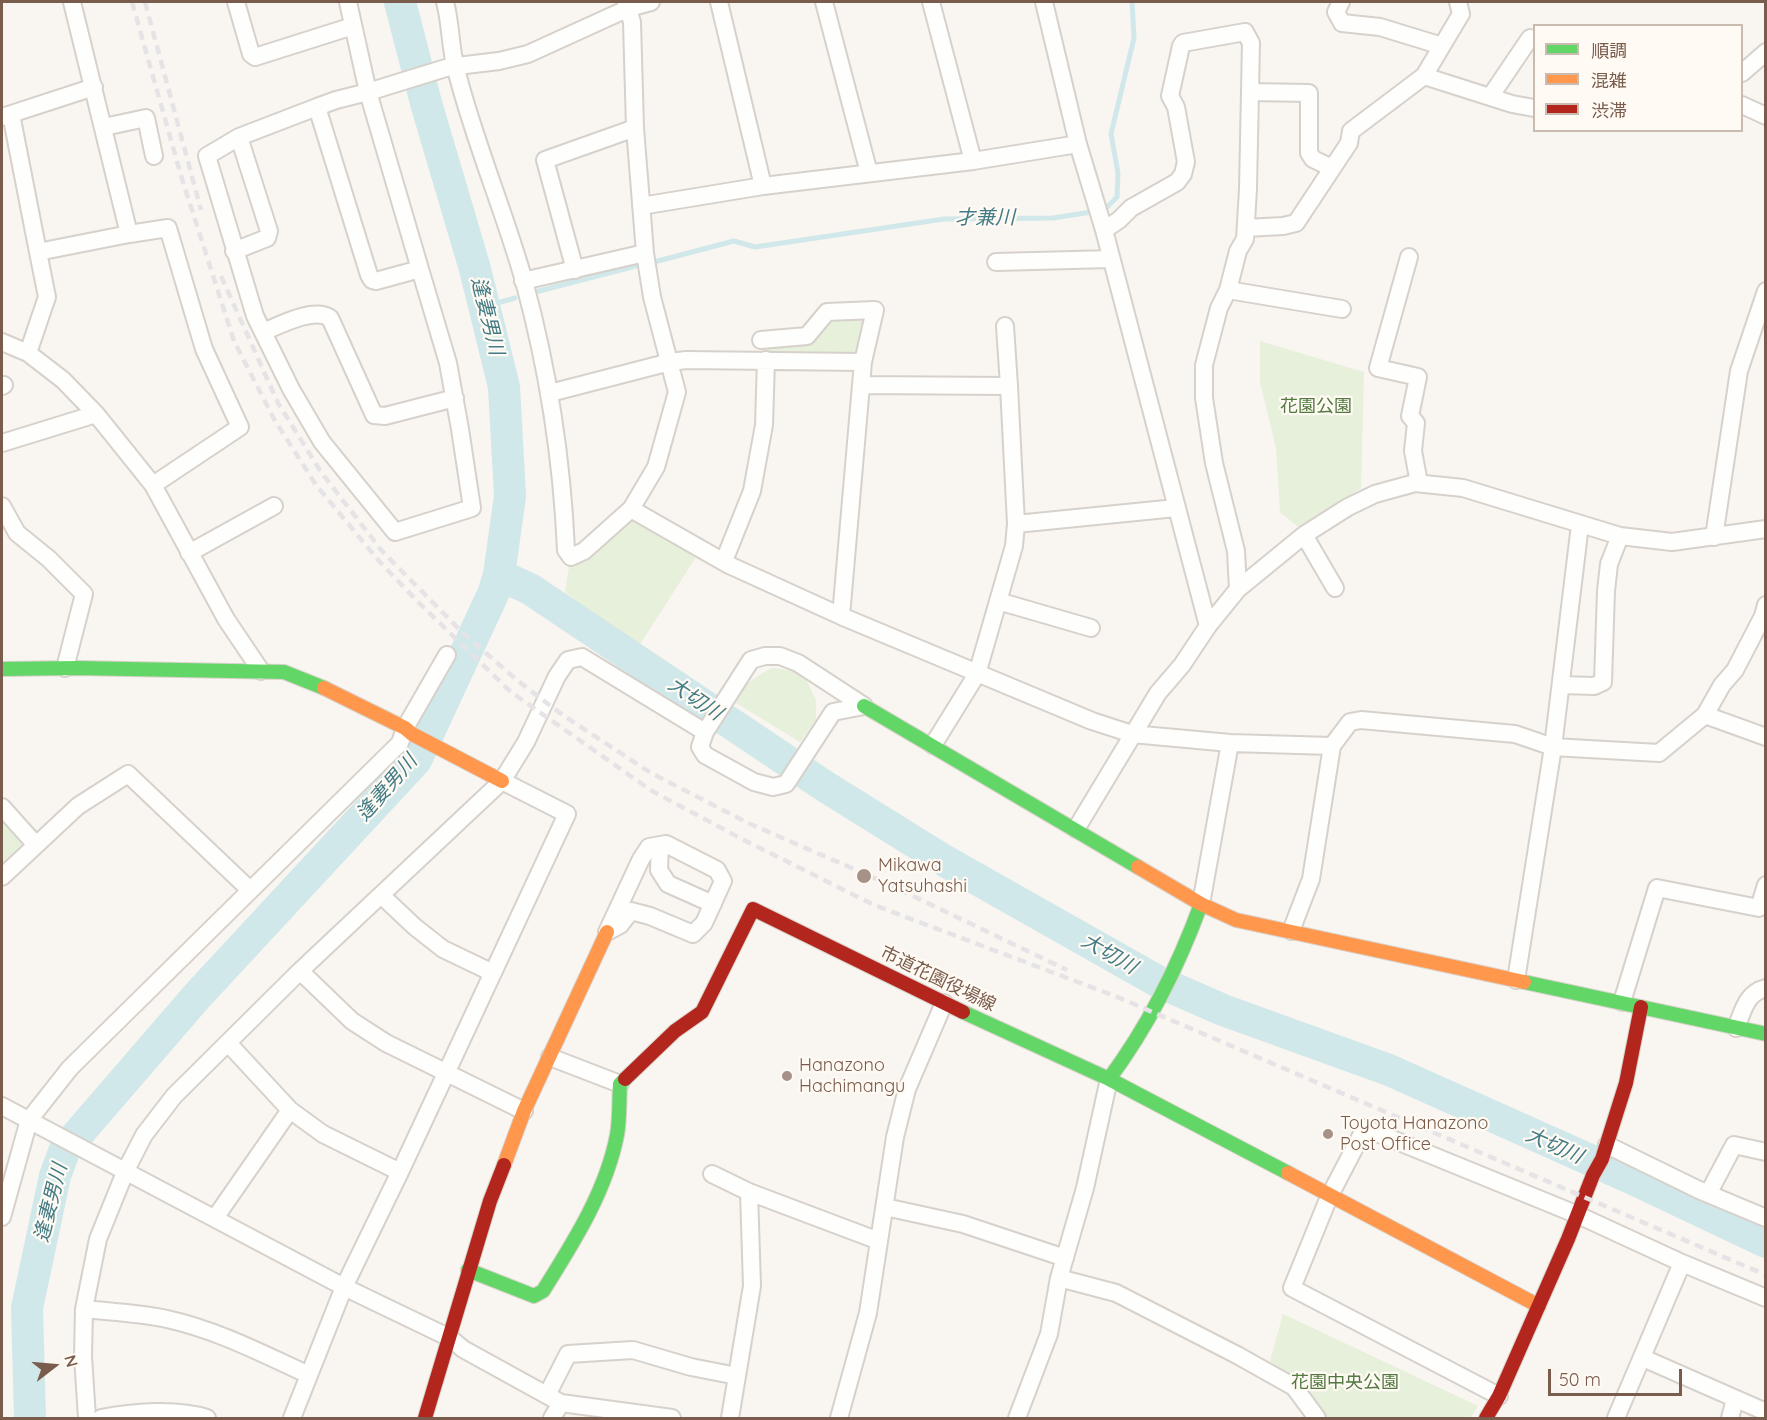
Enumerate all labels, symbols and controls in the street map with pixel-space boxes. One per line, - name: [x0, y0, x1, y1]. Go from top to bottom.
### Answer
- legend: [1533, 24, 1743, 132]
- text: 順調: [1591, 39, 1627, 62]
- text: 混雑: [1591, 69, 1627, 92]
- text: 渋滞: [1591, 99, 1627, 122]
- water label: 才兼川: [955, 206, 1015, 230]
- water label: 逢妻男川: [466, 274, 508, 358]
- park label: 花園公園: [1280, 396, 1352, 418]
- water label: 大切川: [663, 672, 727, 726]
- water label: 逢妻男川: [352, 750, 422, 826]
- place label: Mikawa Yatsuhashi: [878, 855, 967, 898]
- marker: Mikawa Yatsuhashi: [855, 867, 873, 885]
- water label: 大切川: [1077, 929, 1141, 979]
- street label: 市道花園役場線: [877, 942, 999, 1016]
- place label: Hanazono Hachimangu: [799, 1055, 905, 1098]
- marker: Hanazono Hachimangu: [780, 1069, 794, 1083]
- place label: Toyota Hanazono Post Office: [1340, 1113, 1488, 1156]
- water label: 大切川: [1522, 1123, 1586, 1169]
- marker: Toyota Hanazono Post Office: [1321, 1127, 1335, 1141]
- water label: 逢妻男川: [30, 1161, 72, 1245]
- north arrow: [24, 1336, 84, 1396]
- text: N: [60, 1353, 83, 1369]
- scale bar: [1551, 1357, 1684, 1395]
- text: 50 m: [1559, 1368, 1601, 1391]
- park label: 花園中央公園: [1291, 1372, 1399, 1394]

